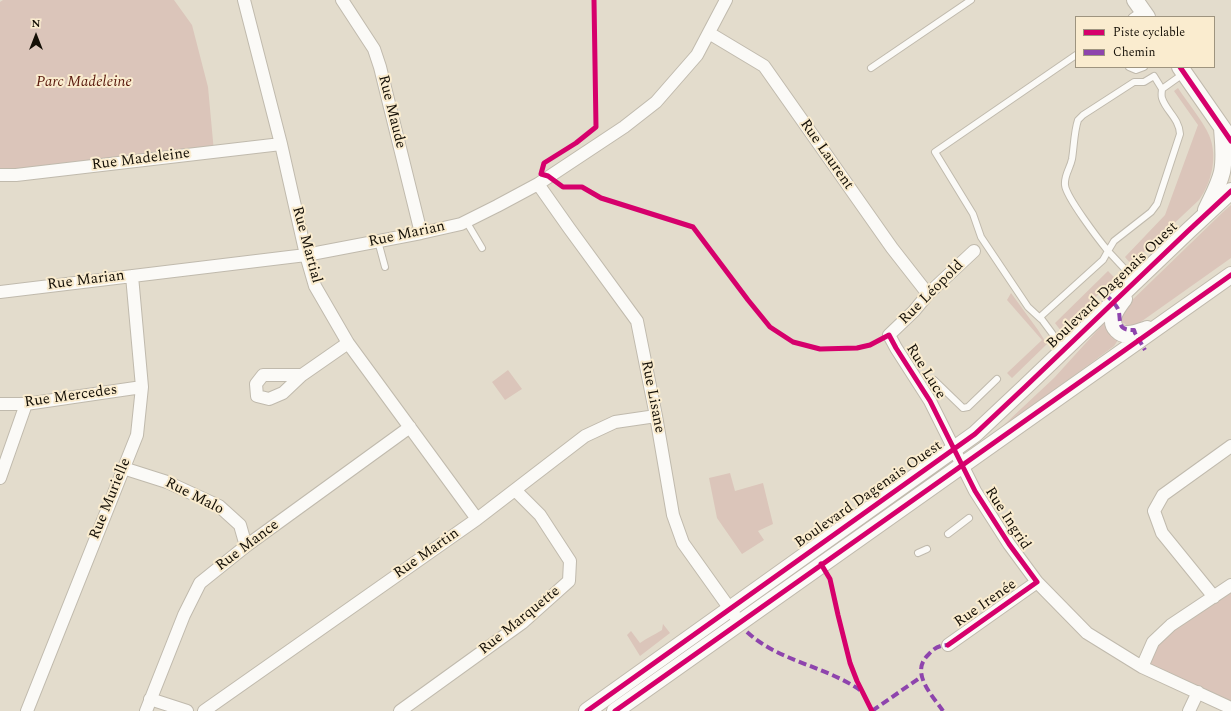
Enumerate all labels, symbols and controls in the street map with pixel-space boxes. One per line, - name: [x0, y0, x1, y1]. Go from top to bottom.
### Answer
- text: N: [32, 15, 40, 32]
- north arrow: [16, 16, 56, 56]
- legend: [1075, 16, 1215, 68]
- text: Piste cyclable: [1113, 23, 1185, 42]
- text: Chemin: [1113, 43, 1156, 62]
- street label: Rue Maude: [373, 73, 409, 151]
- park label: Parc Madeleine: [36, 74, 132, 92]
- street label: Rue Laurent: [795, 116, 857, 194]
- street label: Rue Madeleine: [91, 145, 191, 175]
- street label: Rue Martial: [287, 205, 325, 285]
- street label: Rue Marian: [367, 218, 447, 252]
- street label: Boulevard Dagenais Ouest: [1044, 219, 1182, 353]
- street label: Rue Léopold: [896, 257, 968, 329]
- street label: Rue Marian: [46, 267, 126, 295]
- street label: Rue Luce: [901, 341, 949, 403]
- street label: Rue Lisane: [636, 359, 668, 435]
- street label: Rue Mercedes: [23, 382, 119, 412]
- street label: Boulevard Dagenais Ouest: [792, 437, 946, 553]
- street label: Rue Murielle: [87, 456, 135, 542]
- street label: Rue Malo: [162, 475, 226, 519]
- street label: Rue Ingrid: [980, 484, 1034, 554]
- street label: Rue Mance: [213, 516, 283, 576]
- street label: Rue Martin: [391, 525, 463, 583]
- street label: Rue Irenée: [951, 576, 1021, 632]
- street label: Rue Marquette: [476, 583, 564, 659]

